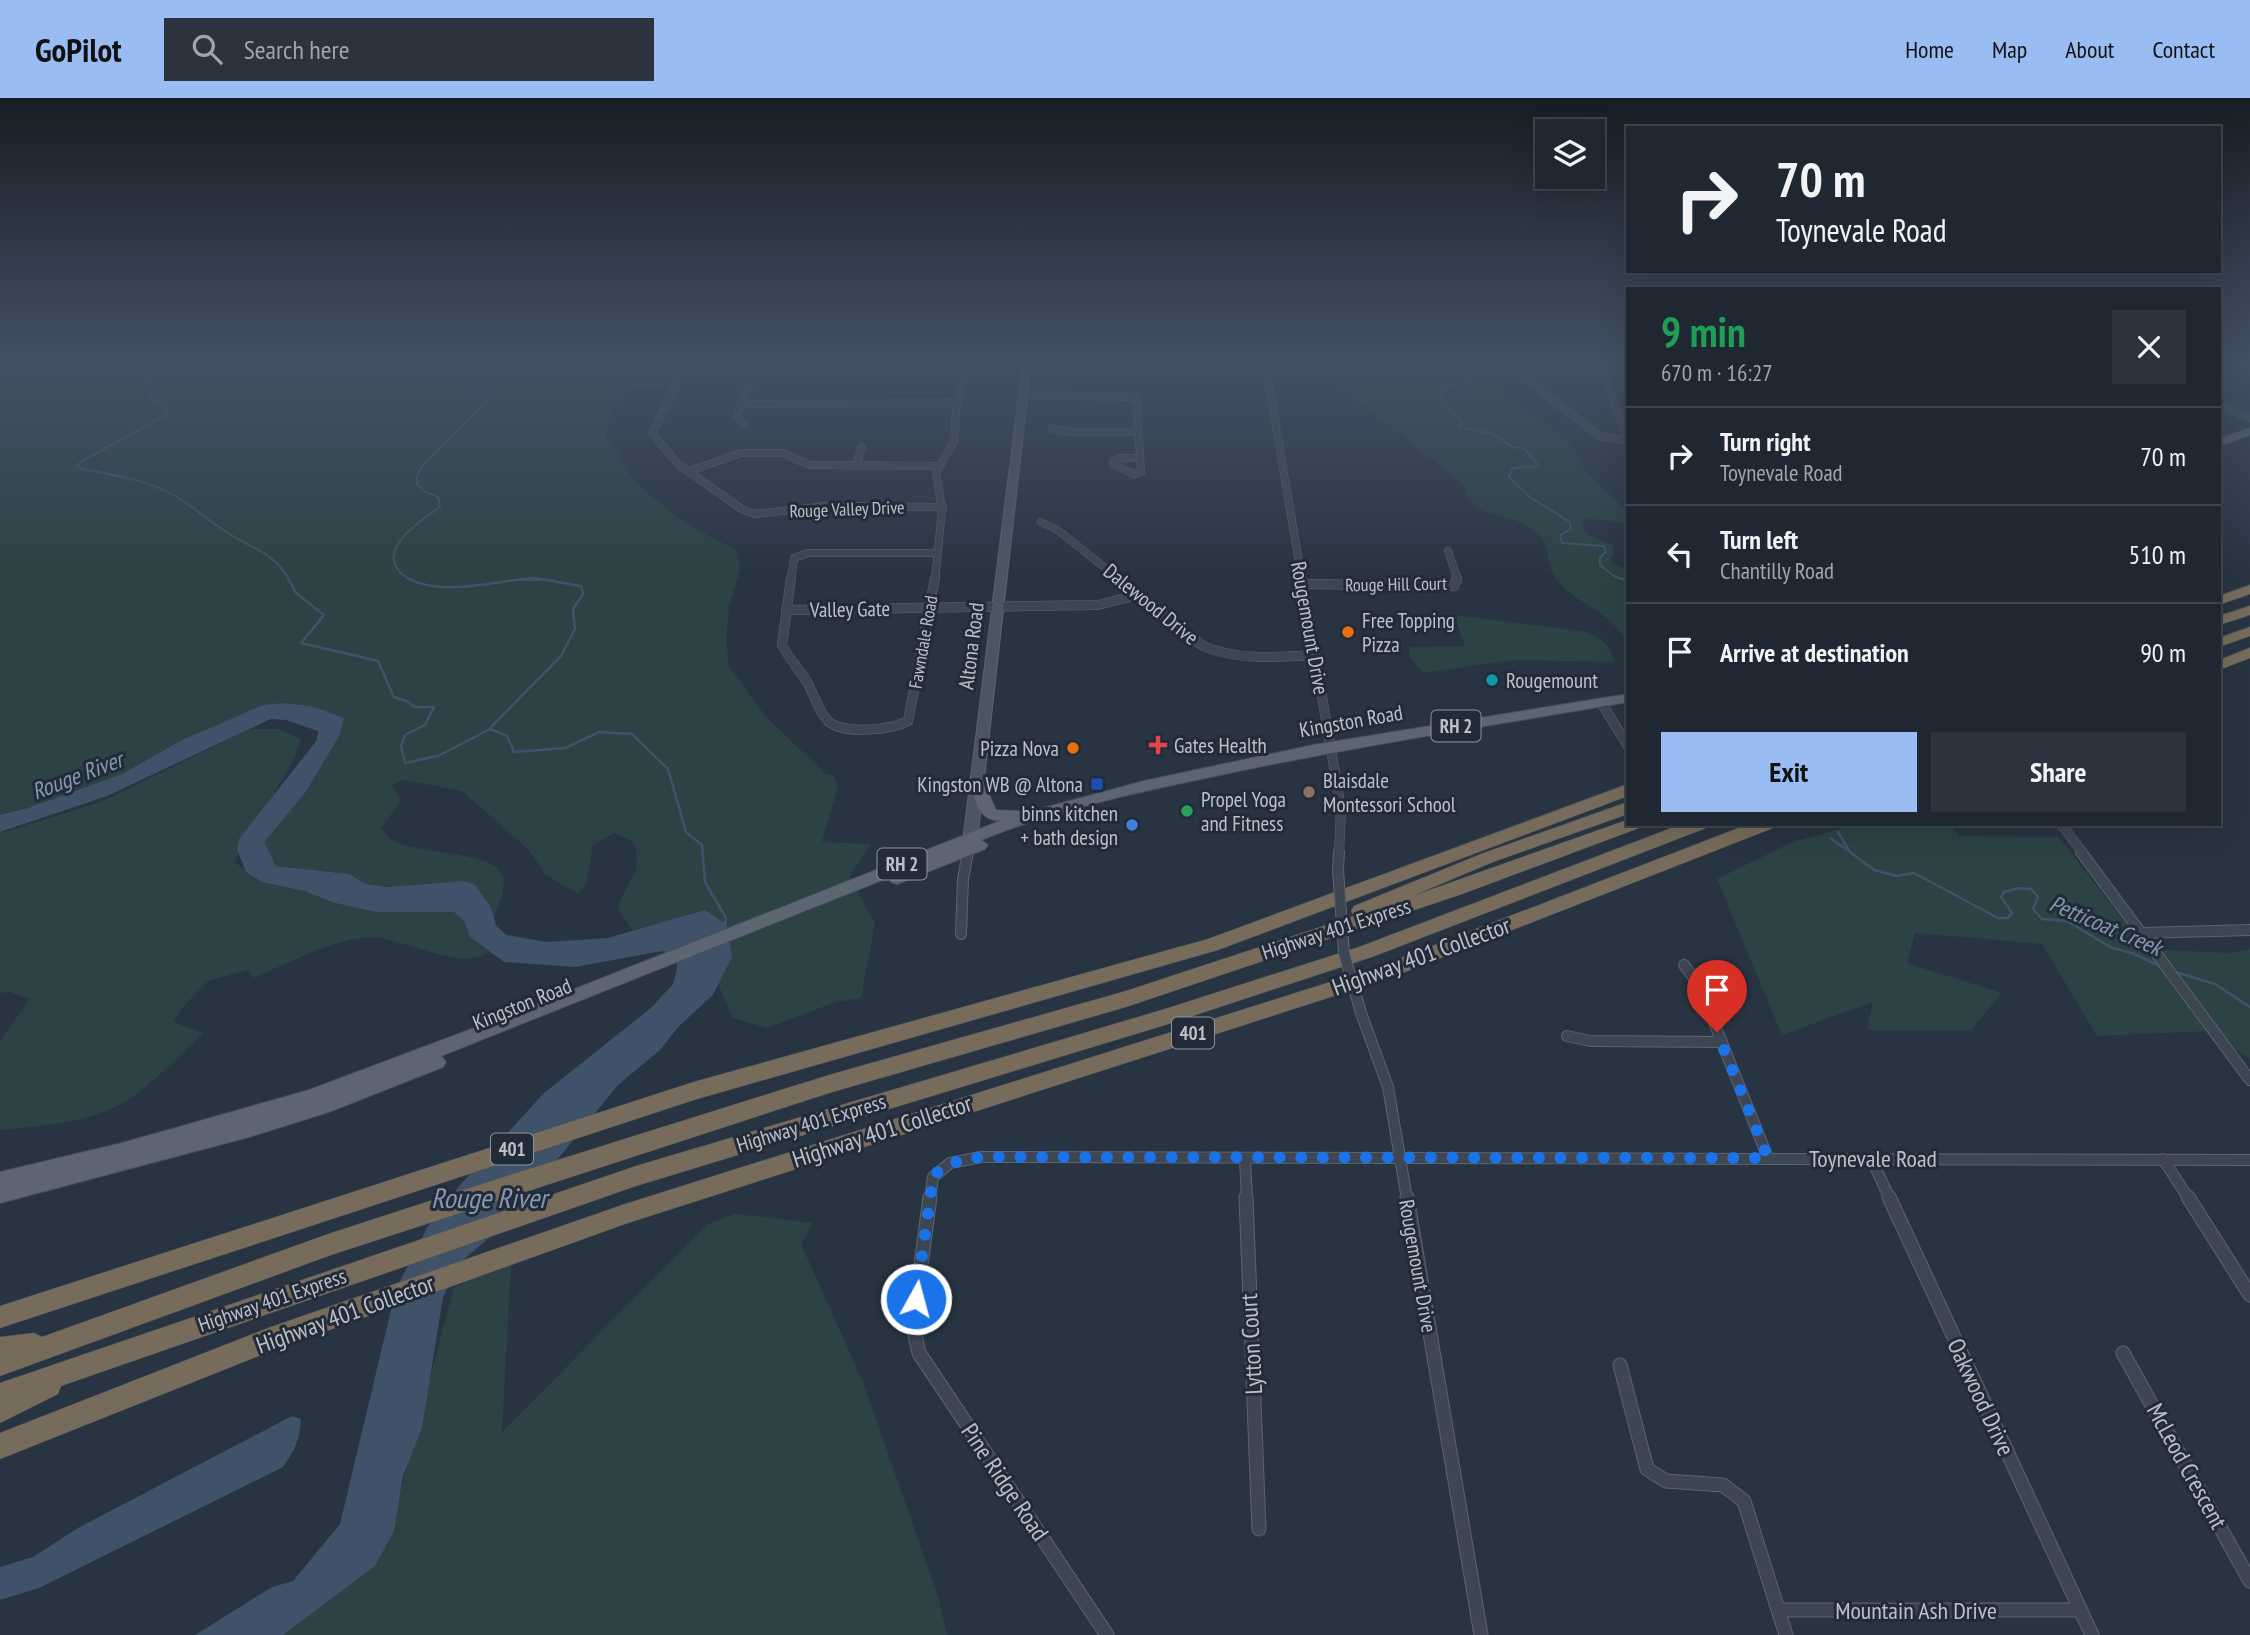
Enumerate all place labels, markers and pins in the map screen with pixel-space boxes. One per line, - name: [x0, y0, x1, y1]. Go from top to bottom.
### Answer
- place label: Free Topping Pizza: [1362, 607, 1455, 658]
- marker: Free Topping Pizza: [1340, 624, 1356, 640]
- place label: Rougemount: [1506, 667, 1598, 694]
- marker: Rougemount: [1484, 672, 1500, 688]
- place label: Gates Health: [1174, 732, 1267, 759]
- place label: Pizza Nova: [980, 735, 1059, 762]
- marker: Gates Health: [1148, 735, 1168, 755]
- marker: Pizza Nova: [1065, 740, 1081, 756]
- place label: Blaisdale Montessori School: [1323, 767, 1456, 818]
- place label: Kingston WB @ Altona: [917, 771, 1083, 798]
- marker: Kingston WB @ Altona: [1089, 776, 1105, 792]
- marker: Blaisdale Montessori School: [1301, 784, 1317, 800]
- place label: Propel Yoga and Fitness: [1201, 786, 1286, 837]
- place label: binns kitchen + bath design: [1020, 800, 1118, 851]
- marker: Propel Yoga and Fitness: [1179, 803, 1195, 819]
- marker: binns kitchen + bath design: [1124, 817, 1140, 833]
- pin: [1687, 960, 1747, 1032]

